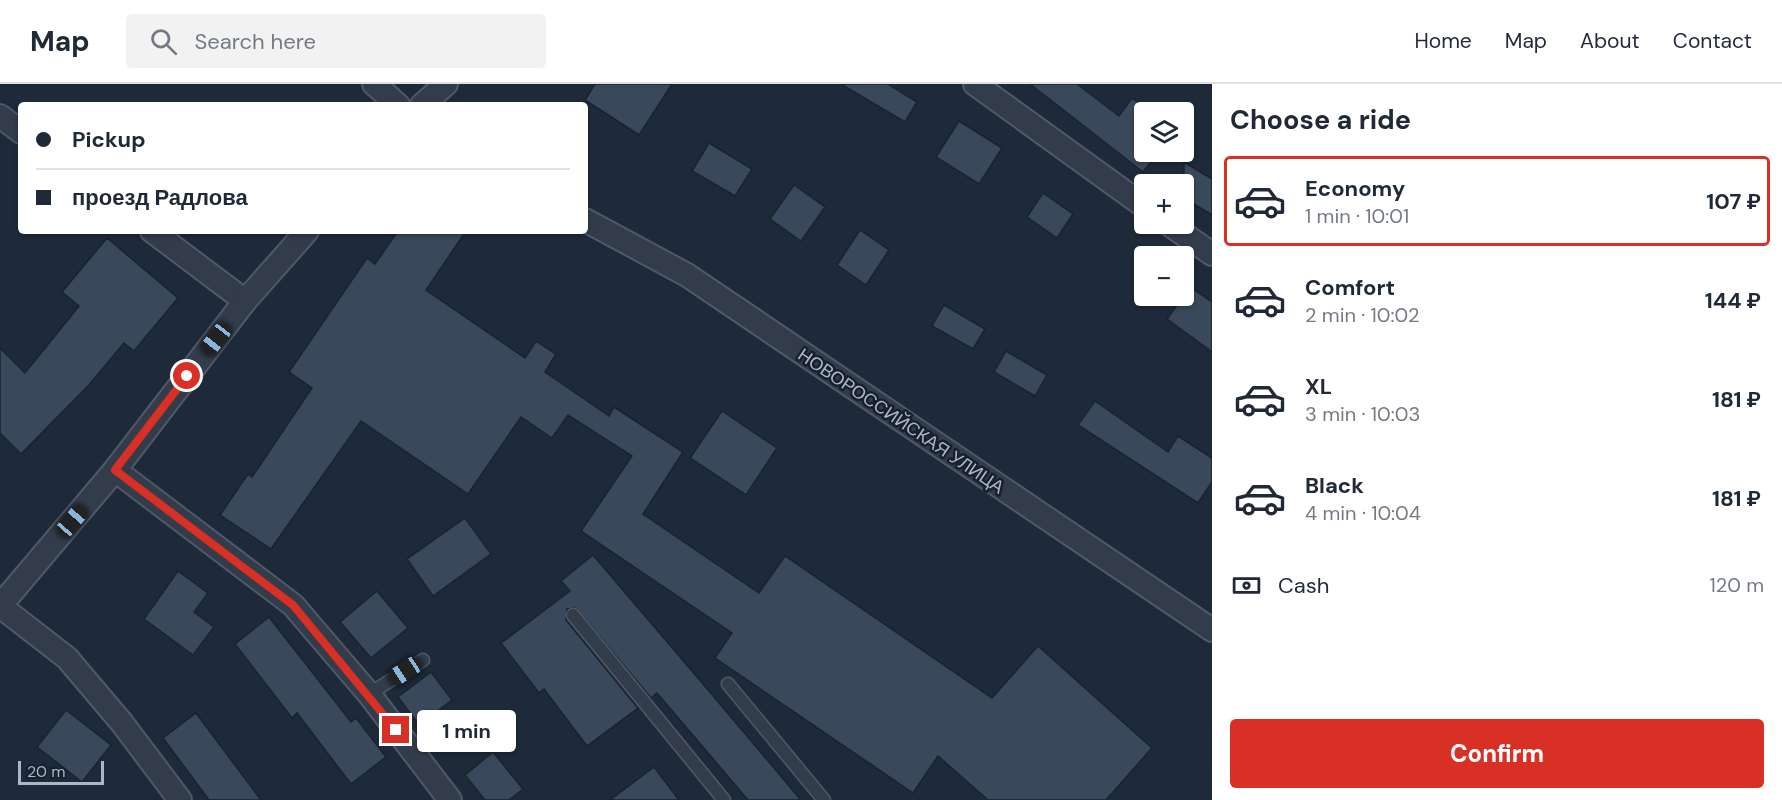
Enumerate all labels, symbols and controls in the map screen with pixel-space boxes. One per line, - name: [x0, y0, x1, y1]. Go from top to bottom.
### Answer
- search box: [126, 14, 546, 68]
- text: Map: [30, 23, 90, 60]
- icon: search: [147, 25, 180, 58]
- text: Search here: [195, 27, 316, 56]
- text: Home: [1414, 27, 1472, 55]
- text: Map: [1505, 27, 1547, 55]
- text: About: [1580, 27, 1640, 55]
- text: Contact: [1673, 27, 1752, 55]
- map controls: [1134, 102, 1194, 306]
- button: layers: [1134, 102, 1194, 162]
- text: Choose a ride: [1230, 102, 1411, 137]
- text: Pickup: [72, 125, 146, 154]
- button: +: [1134, 174, 1194, 234]
- icon: car: [1233, 174, 1287, 228]
- text: Economy: [1305, 174, 1405, 203]
- text: проезд Радлова: [72, 183, 248, 212]
- text: 107 ₽: [1706, 187, 1761, 216]
- text: 1 min · 10:01: [1305, 203, 1409, 229]
- button: −: [1134, 246, 1194, 306]
- icon: car: [1233, 273, 1287, 327]
- text: Comfort: [1305, 273, 1395, 302]
- text: 144 ₽: [1705, 286, 1761, 315]
- text: 2 min · 10:02: [1305, 302, 1420, 328]
- car: [198, 319, 234, 359]
- street label: НОВОРОССИЙСКАЯ УЛИЦА: [793, 343, 1009, 499]
- route start: [173, 362, 200, 389]
- icon: car: [1233, 372, 1287, 426]
- text: XL: [1305, 372, 1332, 401]
- text: 181 ₽: [1712, 385, 1761, 414]
- text: 3 min · 10:03: [1305, 401, 1420, 427]
- icon: car: [1233, 471, 1287, 525]
- text: Black: [1305, 471, 1364, 500]
- text: 181 ₽: [1712, 484, 1761, 513]
- text: 4 min · 10:04: [1305, 500, 1421, 526]
- car: [53, 502, 91, 540]
- icon: cash: [1230, 569, 1263, 602]
- text: Cash: [1278, 571, 1329, 600]
- text: 120 m: [1710, 572, 1764, 598]
- car: [385, 654, 425, 688]
- callout: 1 min: [417, 709, 516, 751]
- route end: [382, 716, 409, 743]
- text: 1 min: [442, 718, 491, 744]
- button: Confirm: [1230, 719, 1764, 788]
- scale bar: [18, 758, 104, 786]
- text: 20 m: [27, 761, 66, 782]

